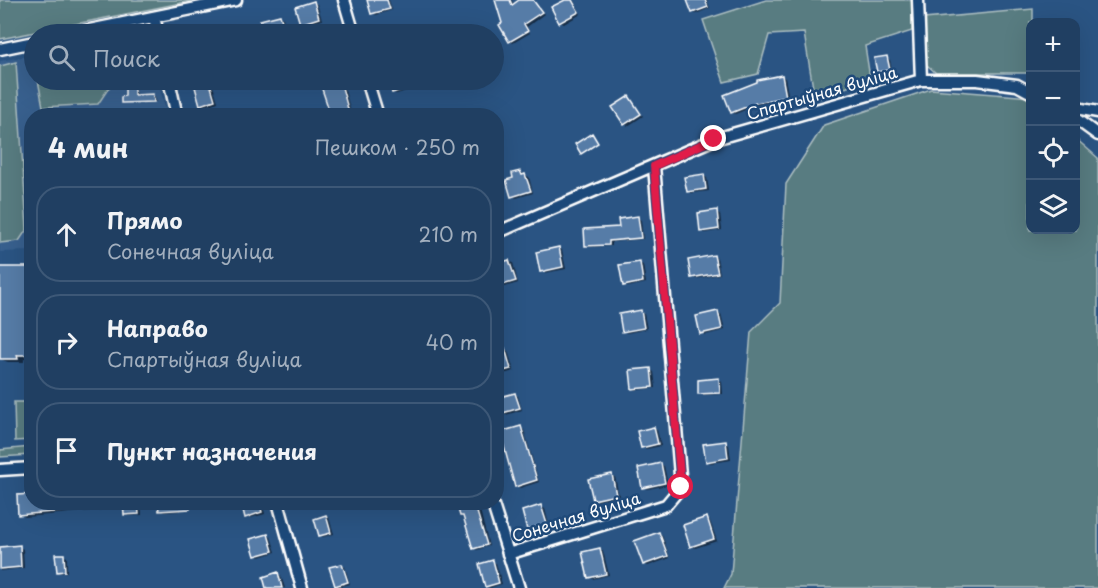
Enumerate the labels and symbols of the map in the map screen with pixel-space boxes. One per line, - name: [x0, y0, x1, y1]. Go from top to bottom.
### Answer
- street label: Спартыўная вуліца: [744, 59, 900, 125]
- route end: [700, 125, 726, 151]
- route start: [667, 473, 693, 499]
- street label: Сонечная вуліца: [508, 485, 643, 547]

